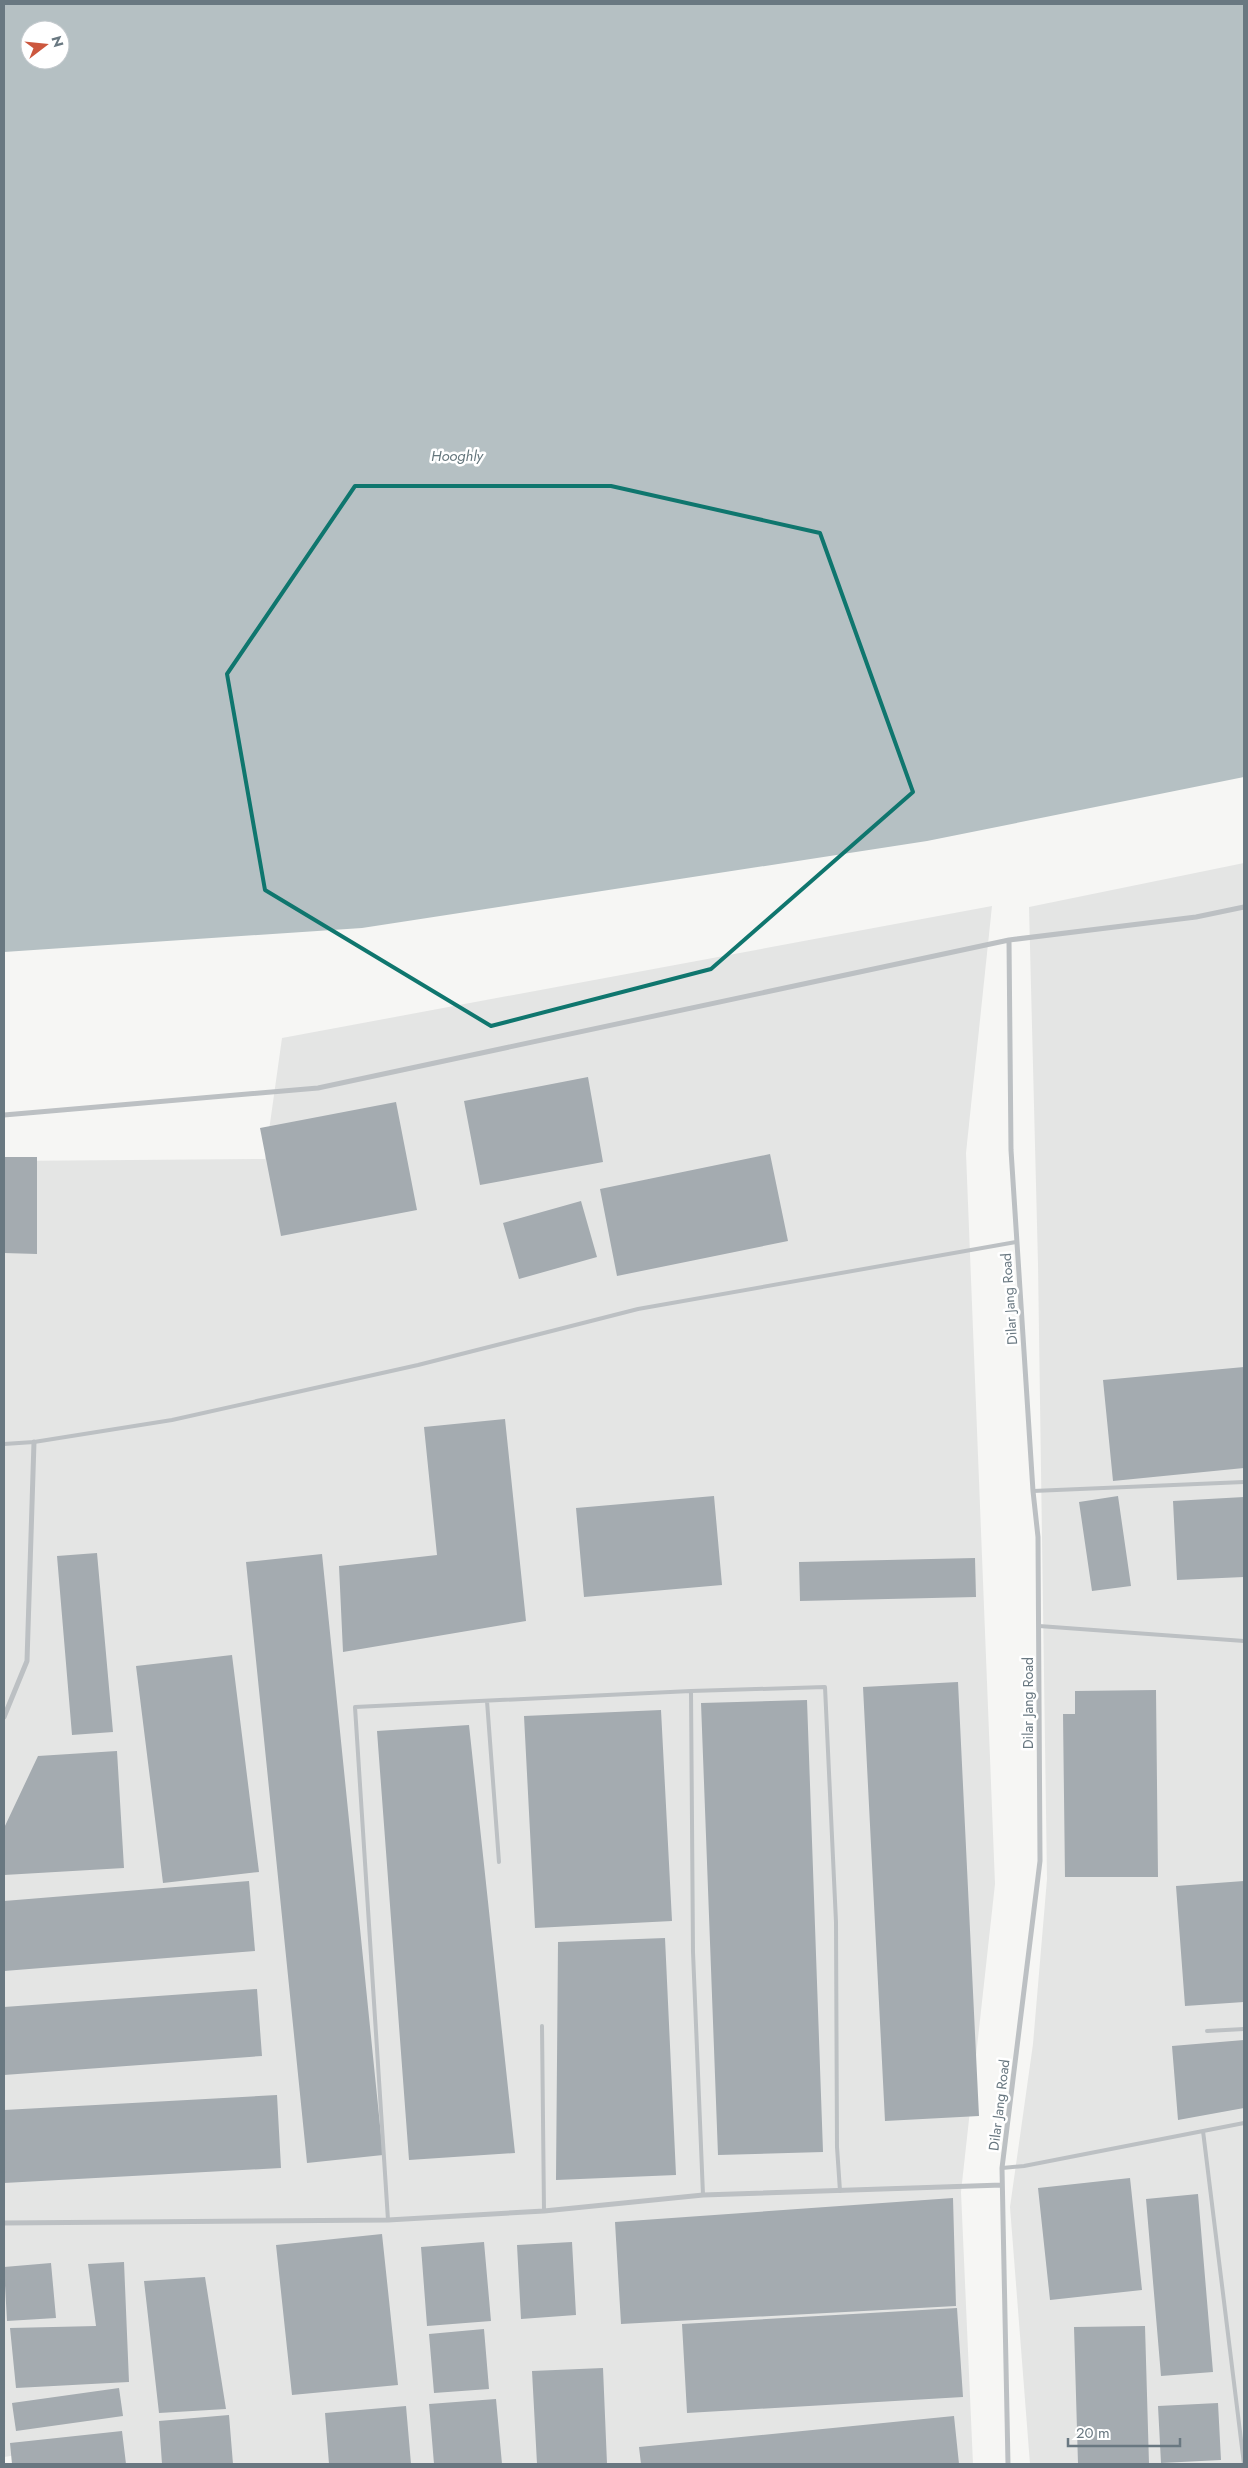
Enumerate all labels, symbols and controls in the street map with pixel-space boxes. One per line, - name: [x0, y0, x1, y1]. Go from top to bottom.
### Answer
- north arrow: [20, 20, 70, 70]
- text: N: [46, 33, 69, 50]
- water label: Hooghly: [431, 445, 485, 467]
- street label: Dilar Jang Road: [996, 1252, 1022, 1346]
- street label: Dilar Jang Road: [1018, 1657, 1038, 1749]
- street label: Dilar Jang Road: [983, 2058, 1015, 2152]
- scale bar: [1068, 2416, 1180, 2448]
- text: 20 m: [1076, 2422, 1110, 2444]

